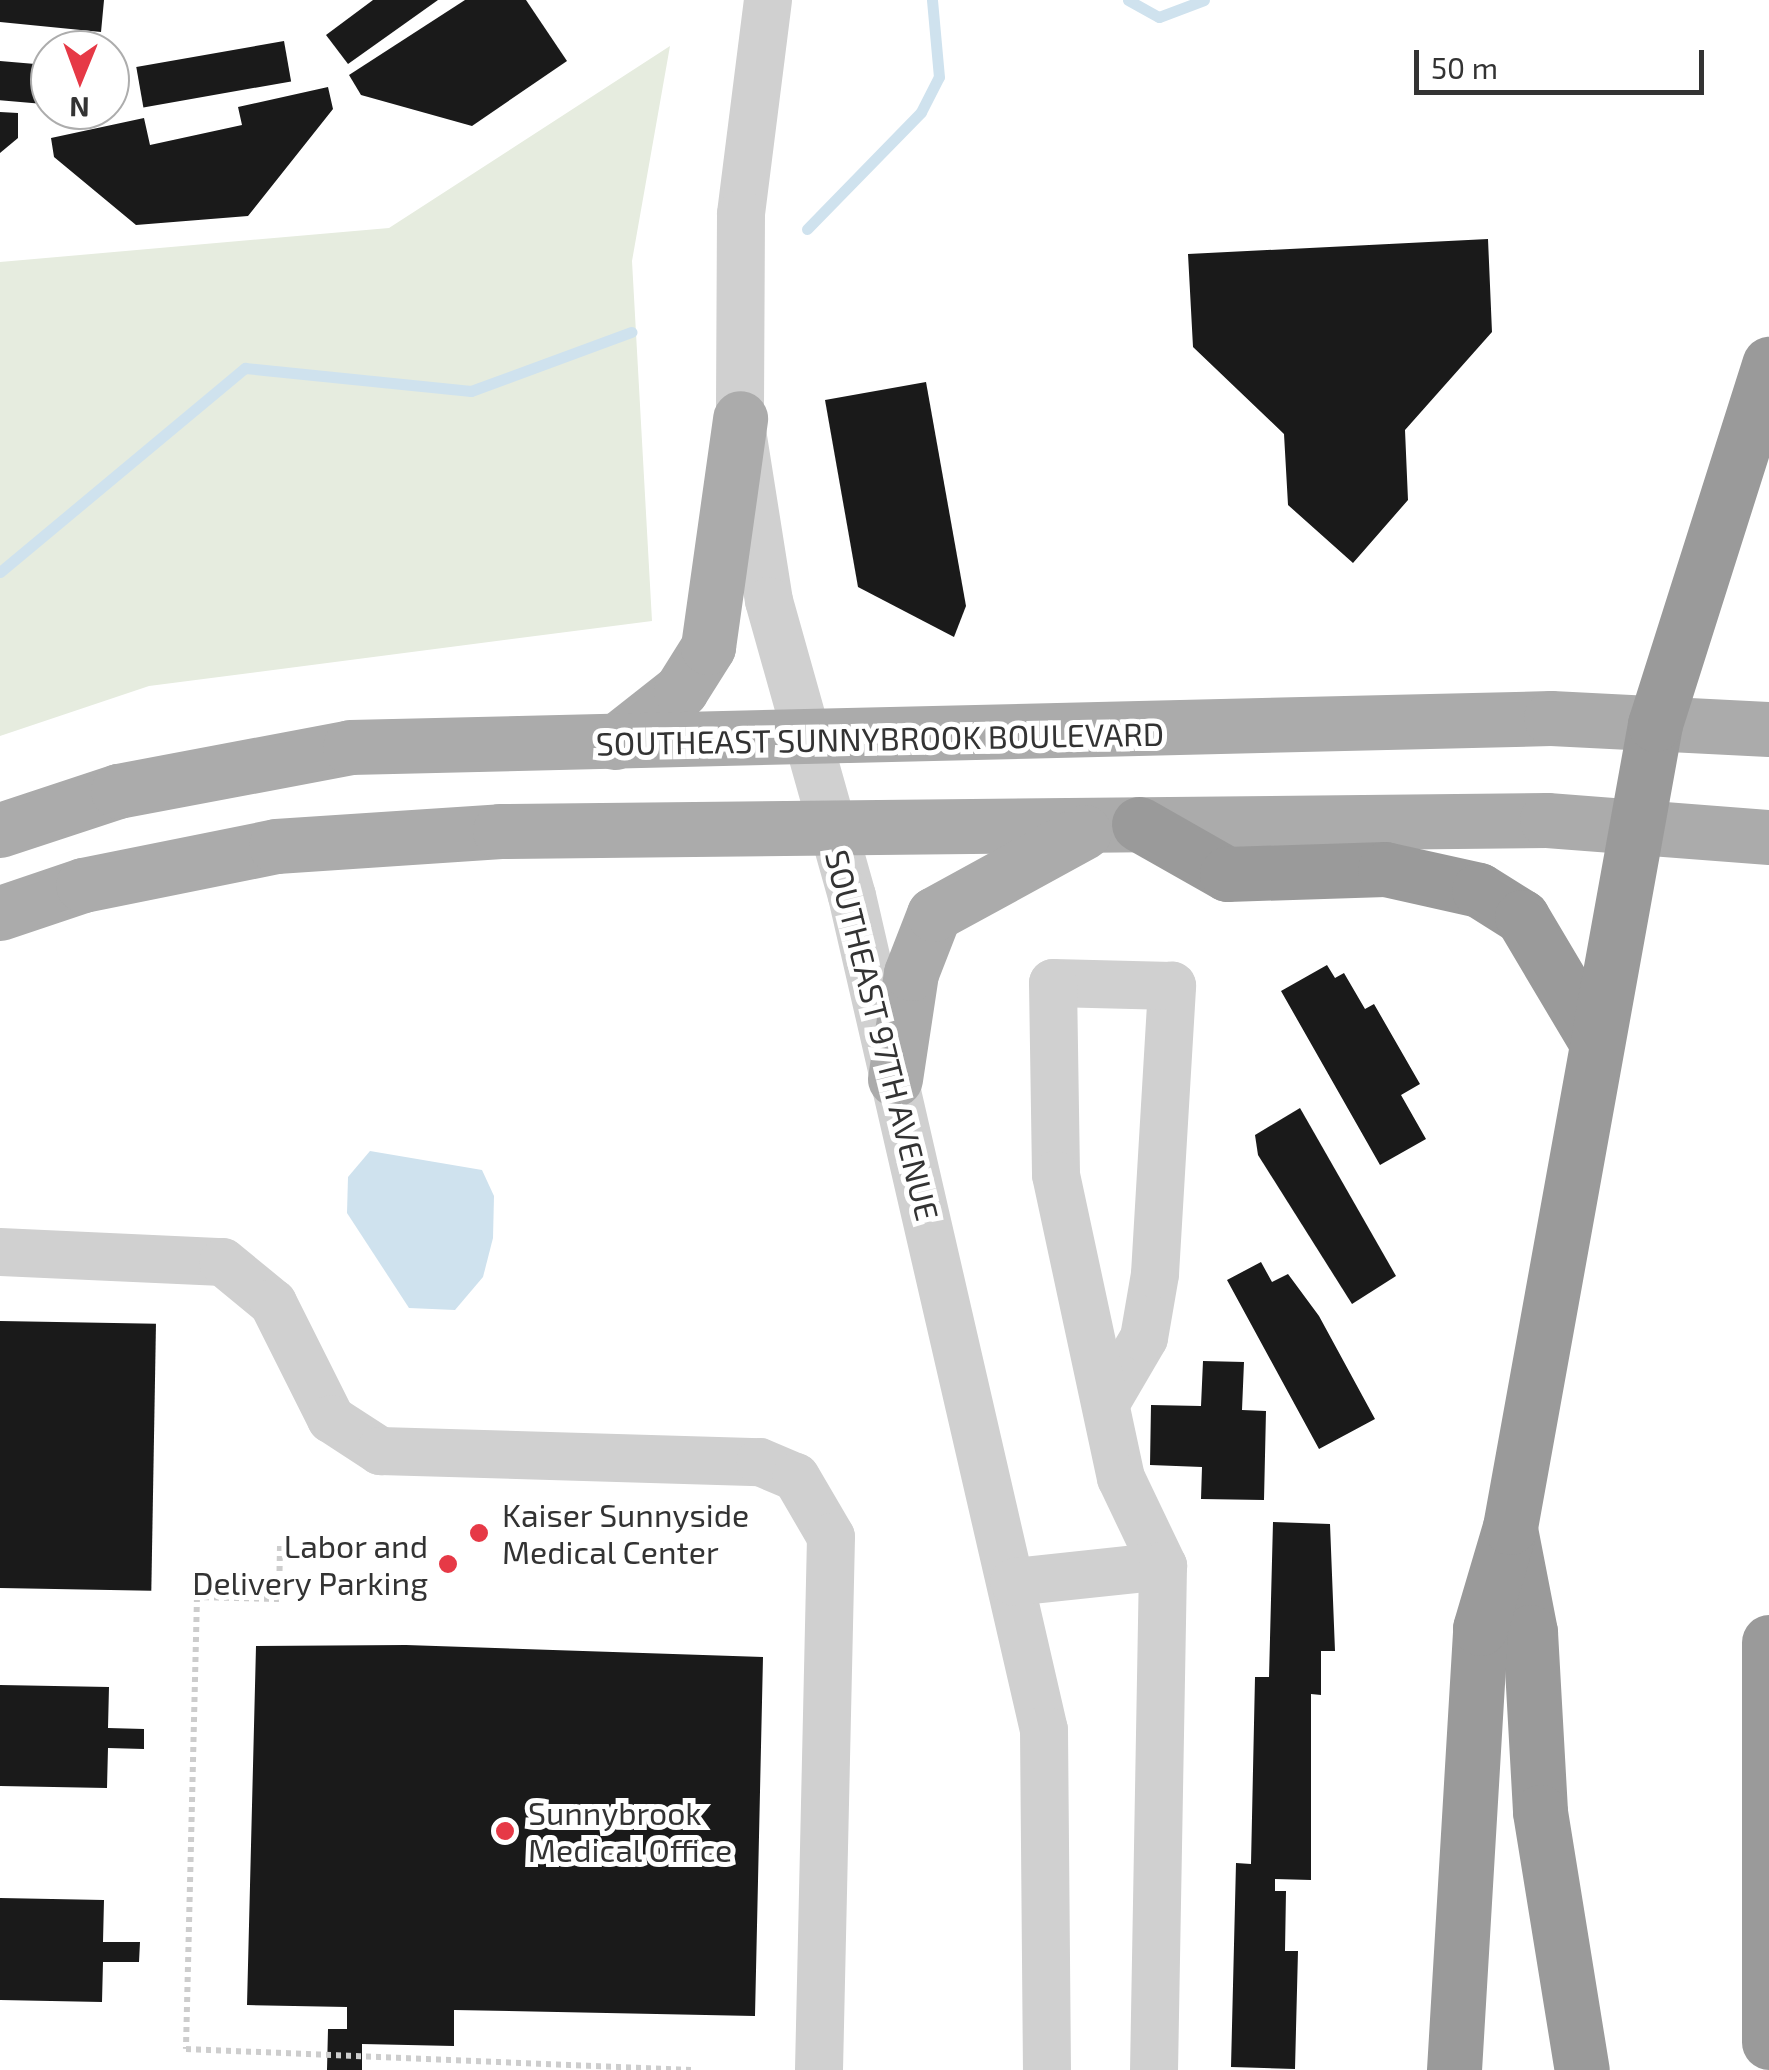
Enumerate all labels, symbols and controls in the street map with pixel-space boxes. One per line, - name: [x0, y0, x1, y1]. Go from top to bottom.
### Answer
- north arrow: [30, 30, 130, 130]
- scale bar: [1419, 30, 1709, 92]
- text: 50 m: [1431, 49, 1498, 85]
- text: N: [69, 91, 90, 125]
- street label: SOUTHEAST SUNNYBROOK BOULEVARD: [595, 714, 1165, 762]
- street label: SOUTHEAST 97TH AVENUE: [818, 845, 948, 1225]
- place label: Kaiser Sunnyside Medical Center: [502, 1496, 750, 1571]
- marker: Kaiser Sunnyside Medical Center: [466, 1520, 492, 1546]
- place label: Labor and Delivery Parking: [191, 1527, 428, 1602]
- marker: Labor and Delivery Parking: [437, 1553, 459, 1575]
- place label: Sunnybrook Medical Office: [528, 1794, 733, 1869]
- marker: Sunnybrook Medical Office: [492, 1818, 518, 1844]

